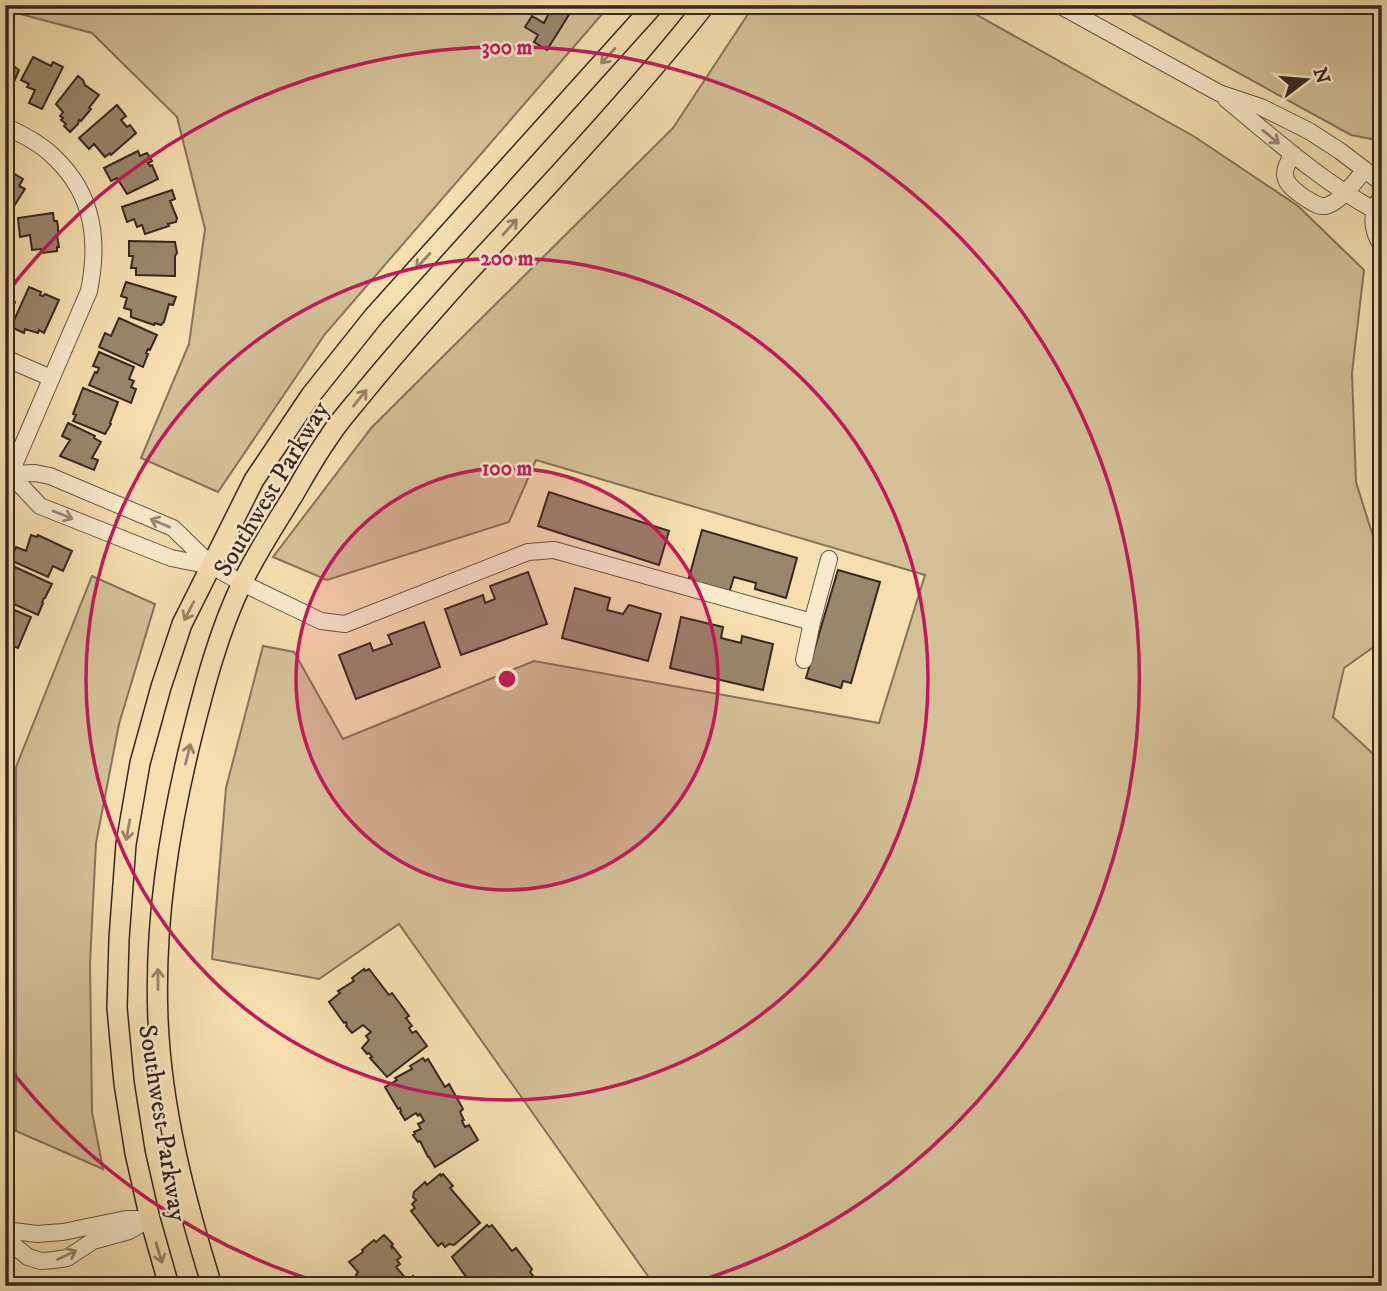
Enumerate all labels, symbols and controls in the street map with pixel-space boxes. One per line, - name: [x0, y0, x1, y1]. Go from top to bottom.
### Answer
- text: 300 m: [482, 35, 533, 61]
- north arrow: [1272, 46, 1342, 116]
- one-way arrow: [600, 47, 617, 64]
- text: N: [1308, 65, 1334, 87]
- one-way arrow: [1262, 129, 1280, 145]
- one-way arrow: [501, 219, 518, 236]
- text: 200 m: [480, 246, 534, 272]
- one-way arrow: [415, 252, 432, 269]
- one-way arrow: [352, 390, 367, 408]
- street label: Southwest Parkway: [207, 395, 338, 583]
- text: 100 m: [482, 456, 532, 482]
- one-way arrow: [52, 509, 73, 522]
- one-way arrow: [150, 516, 171, 529]
- one-way arrow: [181, 600, 195, 621]
- centre of rings: [495, 667, 519, 691]
- one-way arrow: [181, 743, 195, 766]
- one-way arrow: [121, 818, 135, 841]
- one-way arrow: [151, 967, 165, 990]
- street label: Southwest Parkway: [130, 1022, 194, 1224]
- one-way arrow: [154, 1241, 167, 1263]
- one-way arrow: [57, 1248, 78, 1261]

